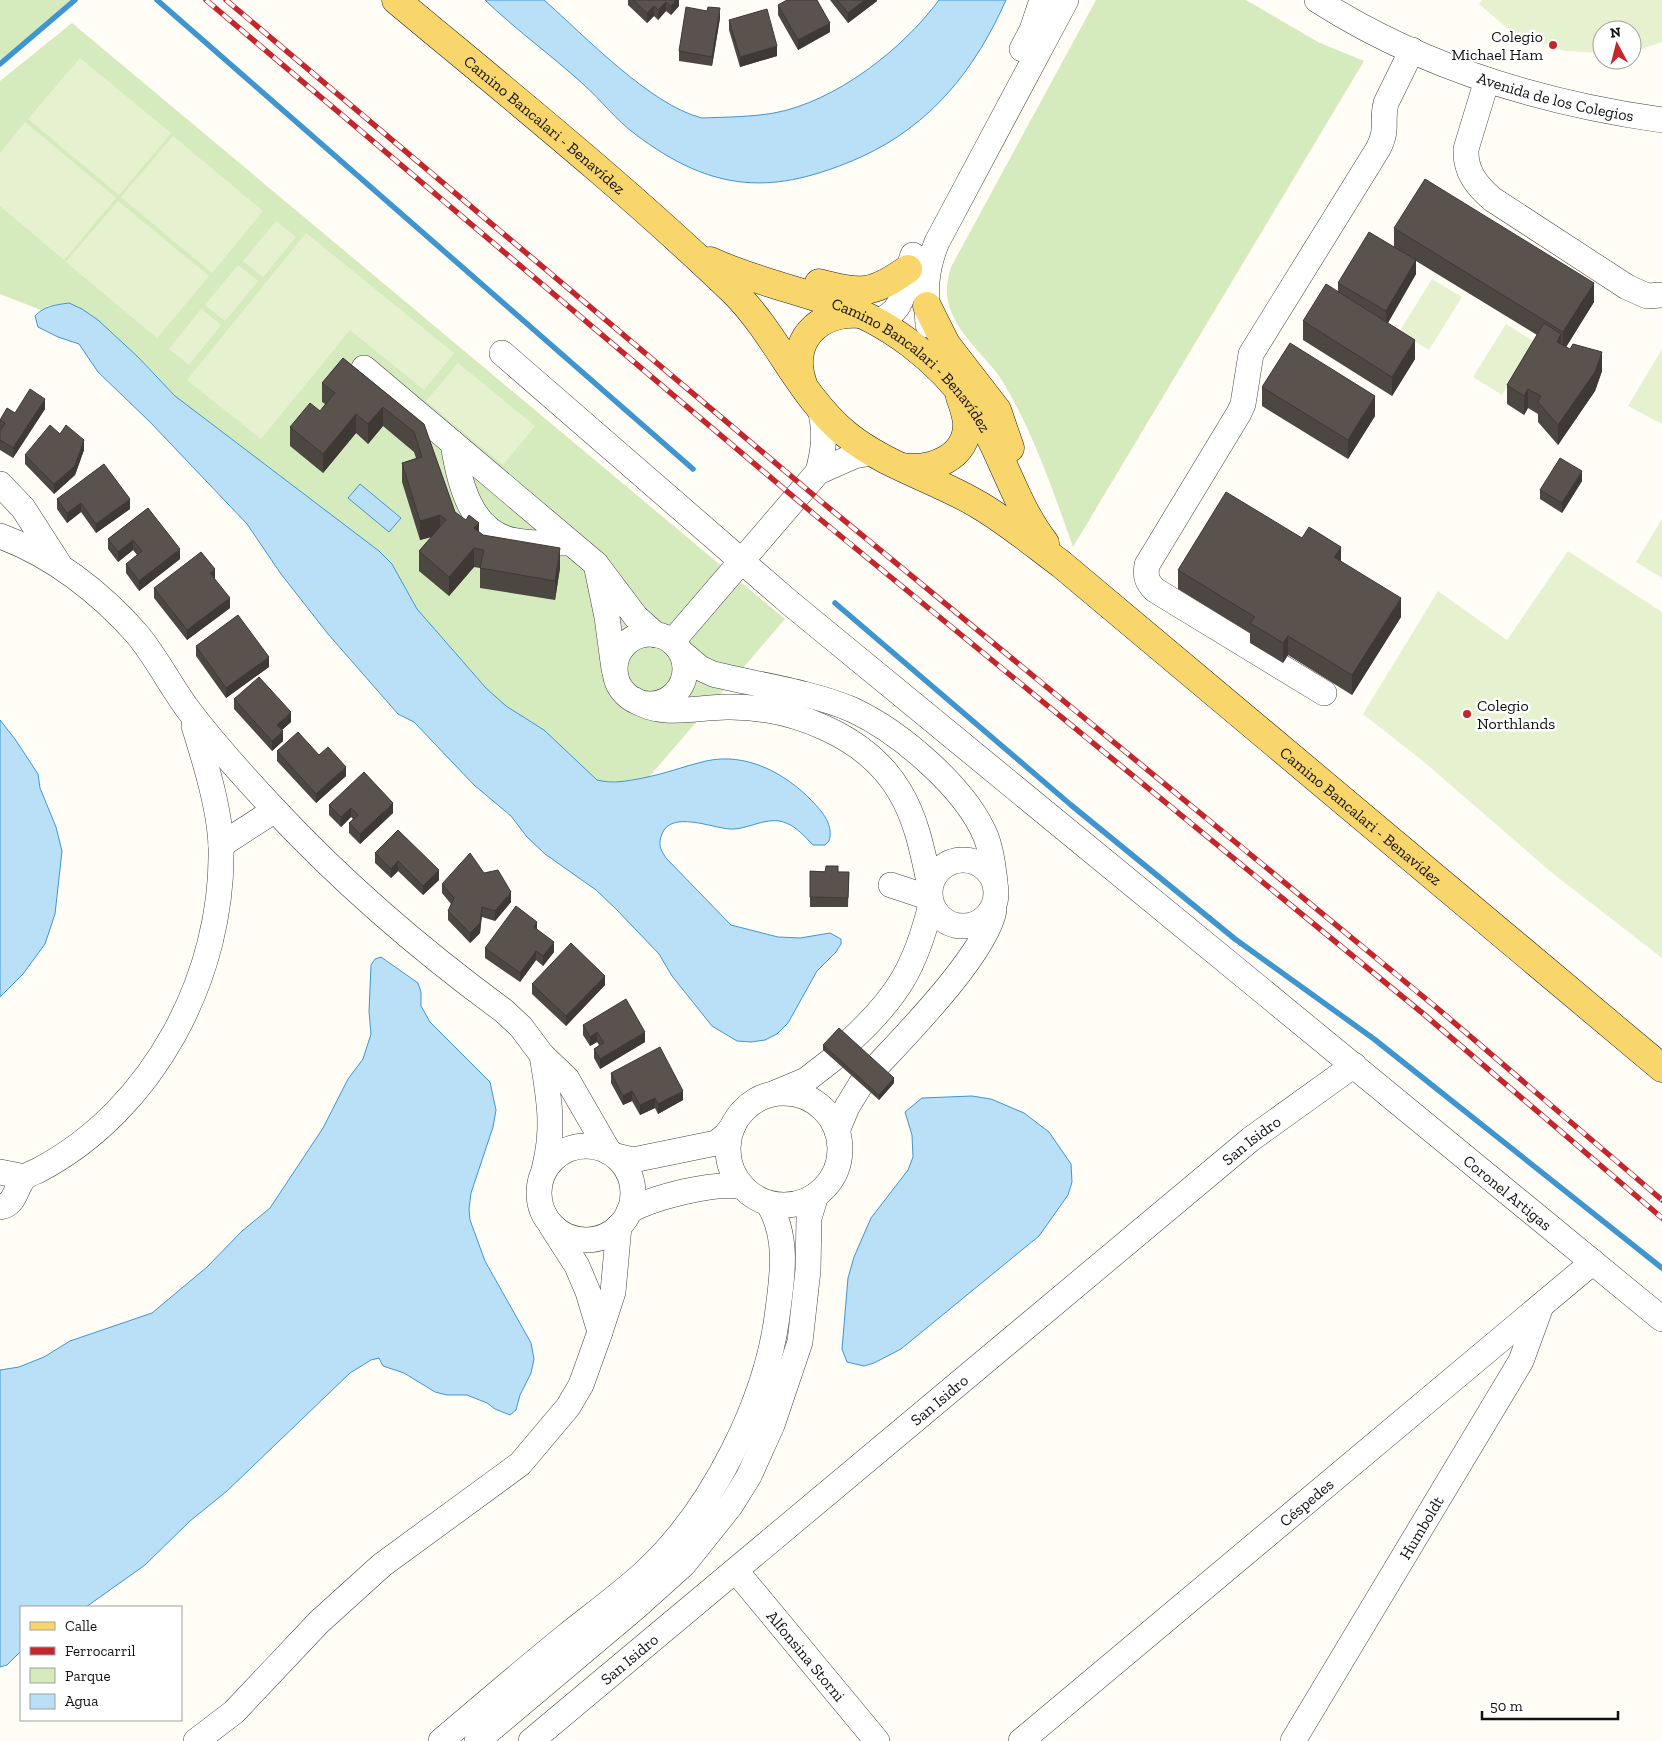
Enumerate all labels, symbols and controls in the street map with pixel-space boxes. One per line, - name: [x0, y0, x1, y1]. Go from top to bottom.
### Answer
- north arrow: [1592, 20, 1642, 70]
- text: N: [1609, 23, 1622, 42]
- place label: Colegio Michael Ham: [1451, 27, 1543, 64]
- marker: Colegio Michael Ham: [1547, 39, 1559, 51]
- street label: Camino Bancalari - Benavídez: [460, 51, 629, 198]
- street label: Avenida de los Colegios: [1475, 68, 1635, 125]
- street label: Camino Bancalari - Benavídez: [829, 293, 995, 436]
- place label: Colegio Northlands: [1477, 696, 1555, 733]
- marker: Colegio Northlands: [1461, 708, 1473, 720]
- street label: Camino Bancalari - Benavídez: [1276, 742, 1446, 889]
- street label: San Isidro: [1218, 1111, 1284, 1169]
- street label: Coronel Artigas: [1460, 1150, 1556, 1234]
- street label: San Isidro: [906, 1370, 972, 1429]
- street label: Céspedes: [1275, 1474, 1337, 1530]
- street label: Humboldt: [1395, 1492, 1447, 1563]
- legend: [20, 1606, 182, 1721]
- street label: Alfonsina Storni: [763, 1606, 850, 1705]
- text: Calle: [65, 1617, 97, 1635]
- street label: San Isidro: [596, 1629, 662, 1688]
- text: Ferrocarril: [65, 1642, 135, 1660]
- text: Parque: [65, 1667, 111, 1685]
- scale bar: [1482, 1688, 1618, 1720]
- text: Agua: [65, 1692, 98, 1710]
- text: 50 m: [1490, 1697, 1523, 1715]

